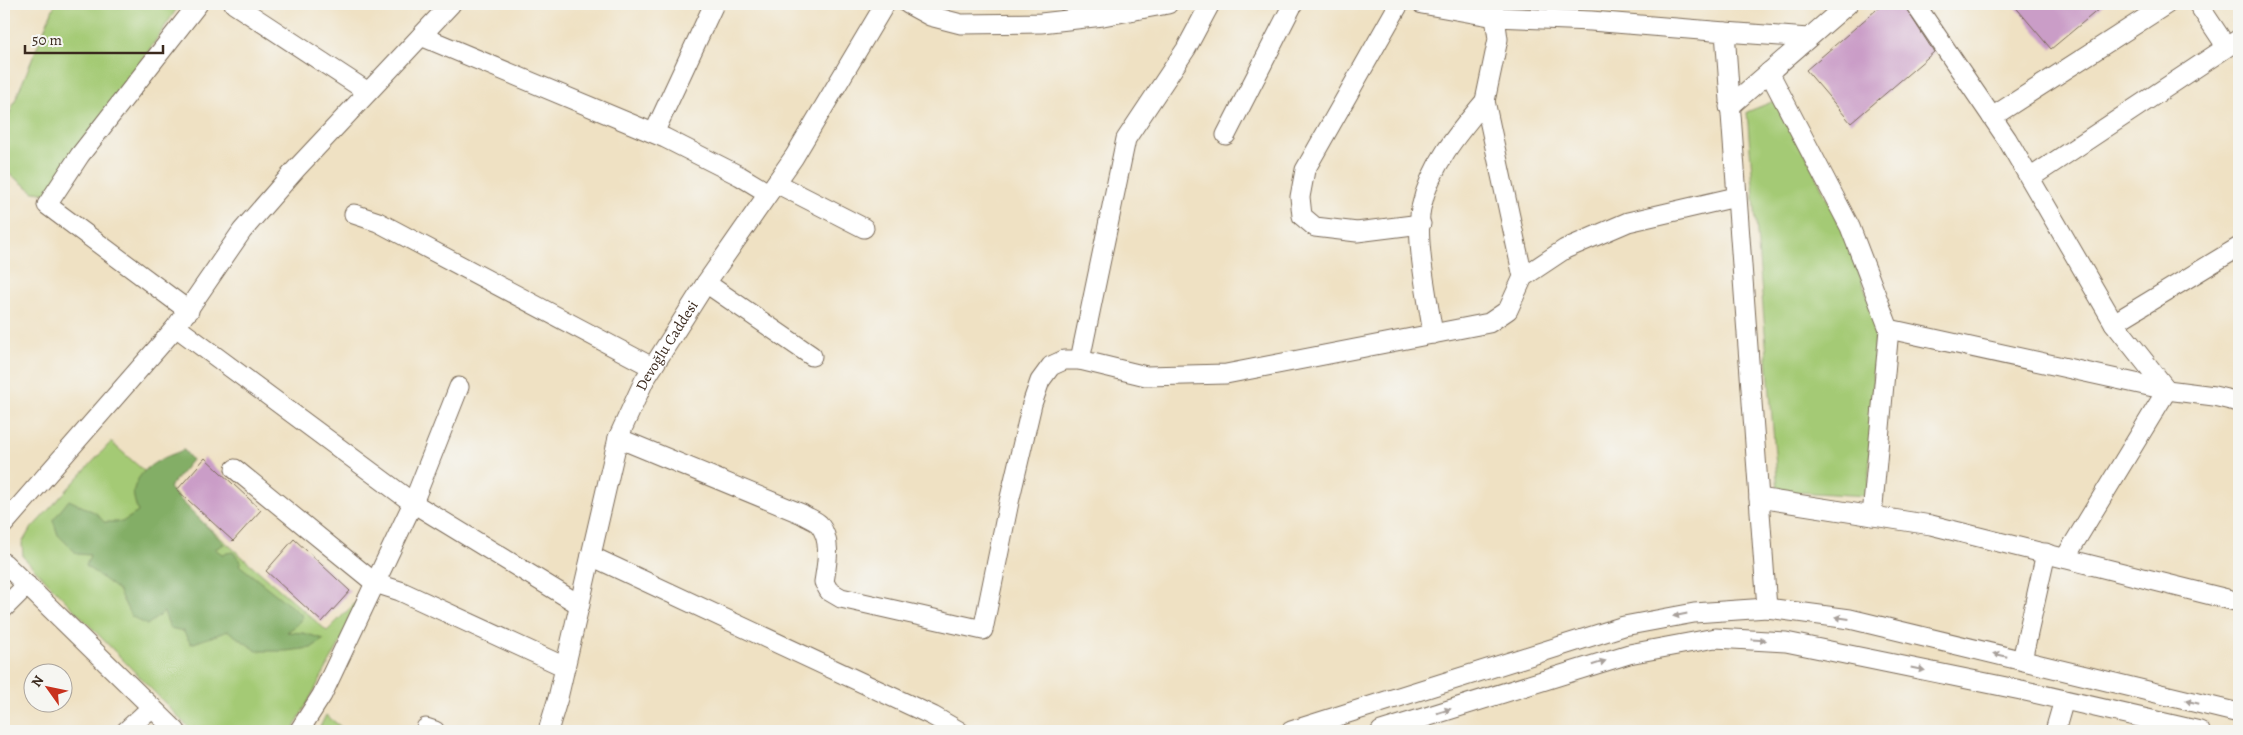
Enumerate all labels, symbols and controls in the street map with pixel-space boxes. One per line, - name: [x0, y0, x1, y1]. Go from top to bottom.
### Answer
- scale bar: [25, 22, 162, 54]
- text: 50 m: [32, 30, 62, 50]
- street label: Devoğlu Caddesi: [631, 297, 702, 394]
- one-way arrow: [1672, 612, 1688, 620]
- one-way arrow: [1833, 614, 1849, 622]
- one-way arrow: [1751, 637, 1767, 645]
- one-way arrow: [1992, 651, 2008, 659]
- one-way arrow: [1592, 659, 1607, 667]
- north arrow: [22, 662, 72, 712]
- one-way arrow: [1911, 665, 1926, 673]
- text: N: [27, 672, 48, 691]
- one-way arrow: [2184, 698, 2199, 706]
- one-way arrow: [1437, 707, 1452, 715]

